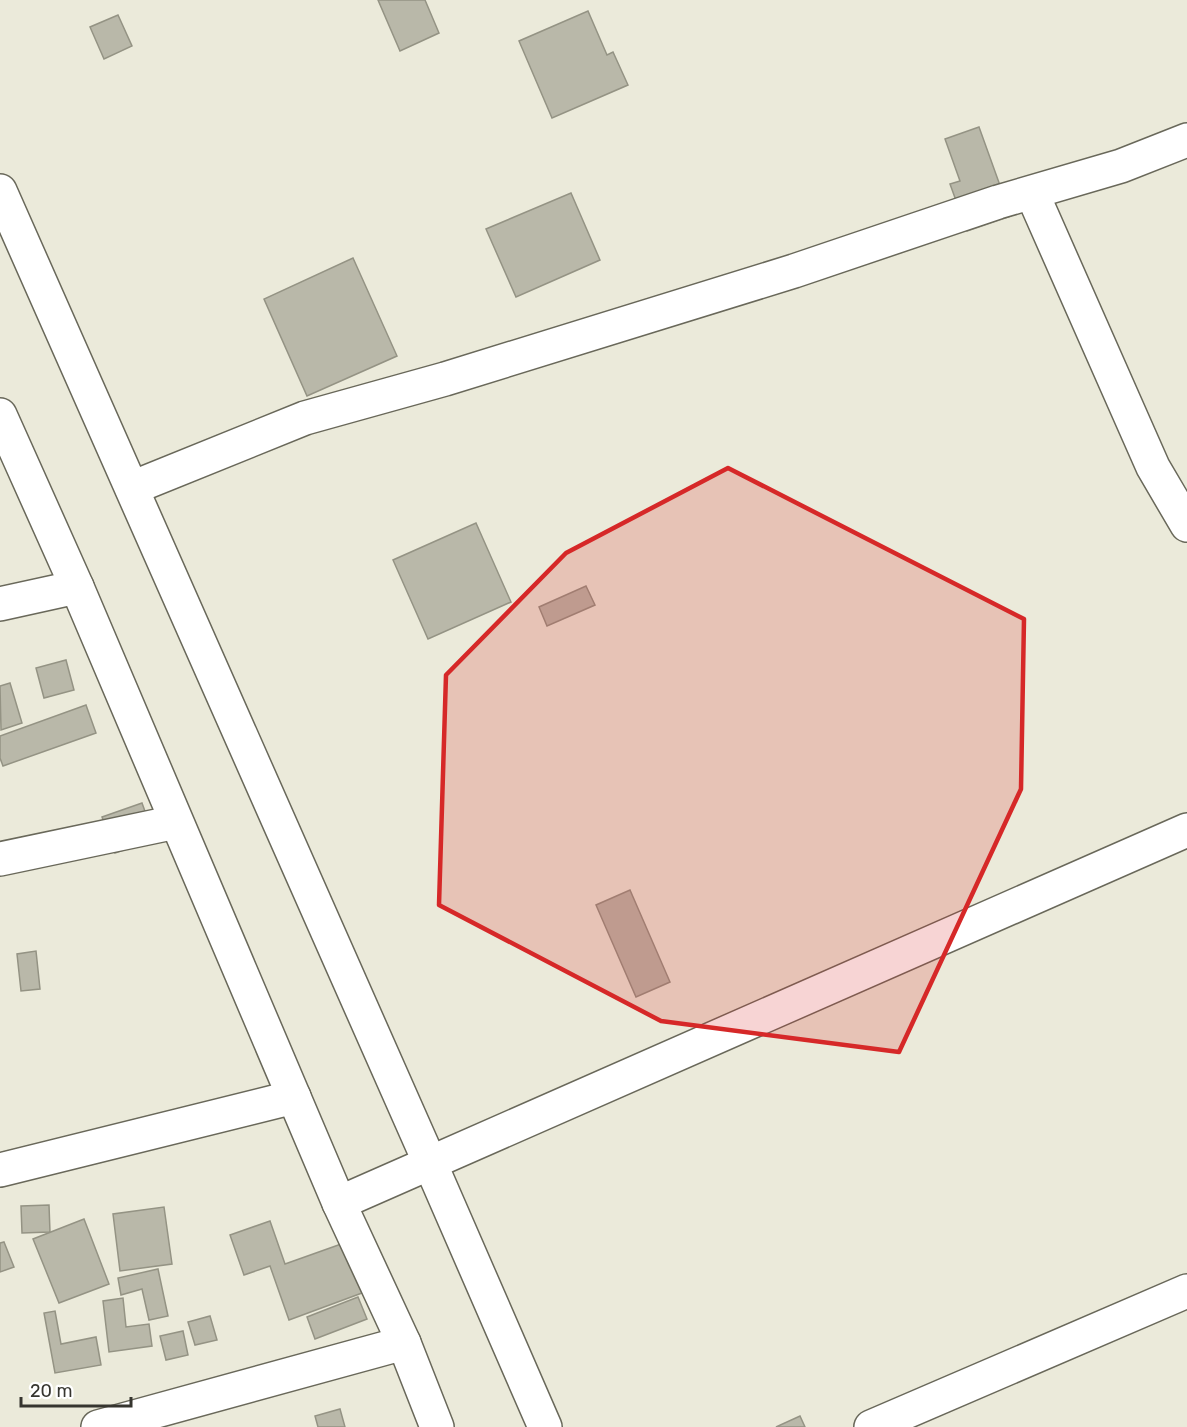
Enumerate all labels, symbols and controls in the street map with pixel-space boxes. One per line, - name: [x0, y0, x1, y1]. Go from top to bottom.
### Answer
- scale bar: [21, 1370, 130, 1408]
- text: 20 m: [30, 1380, 72, 1402]

